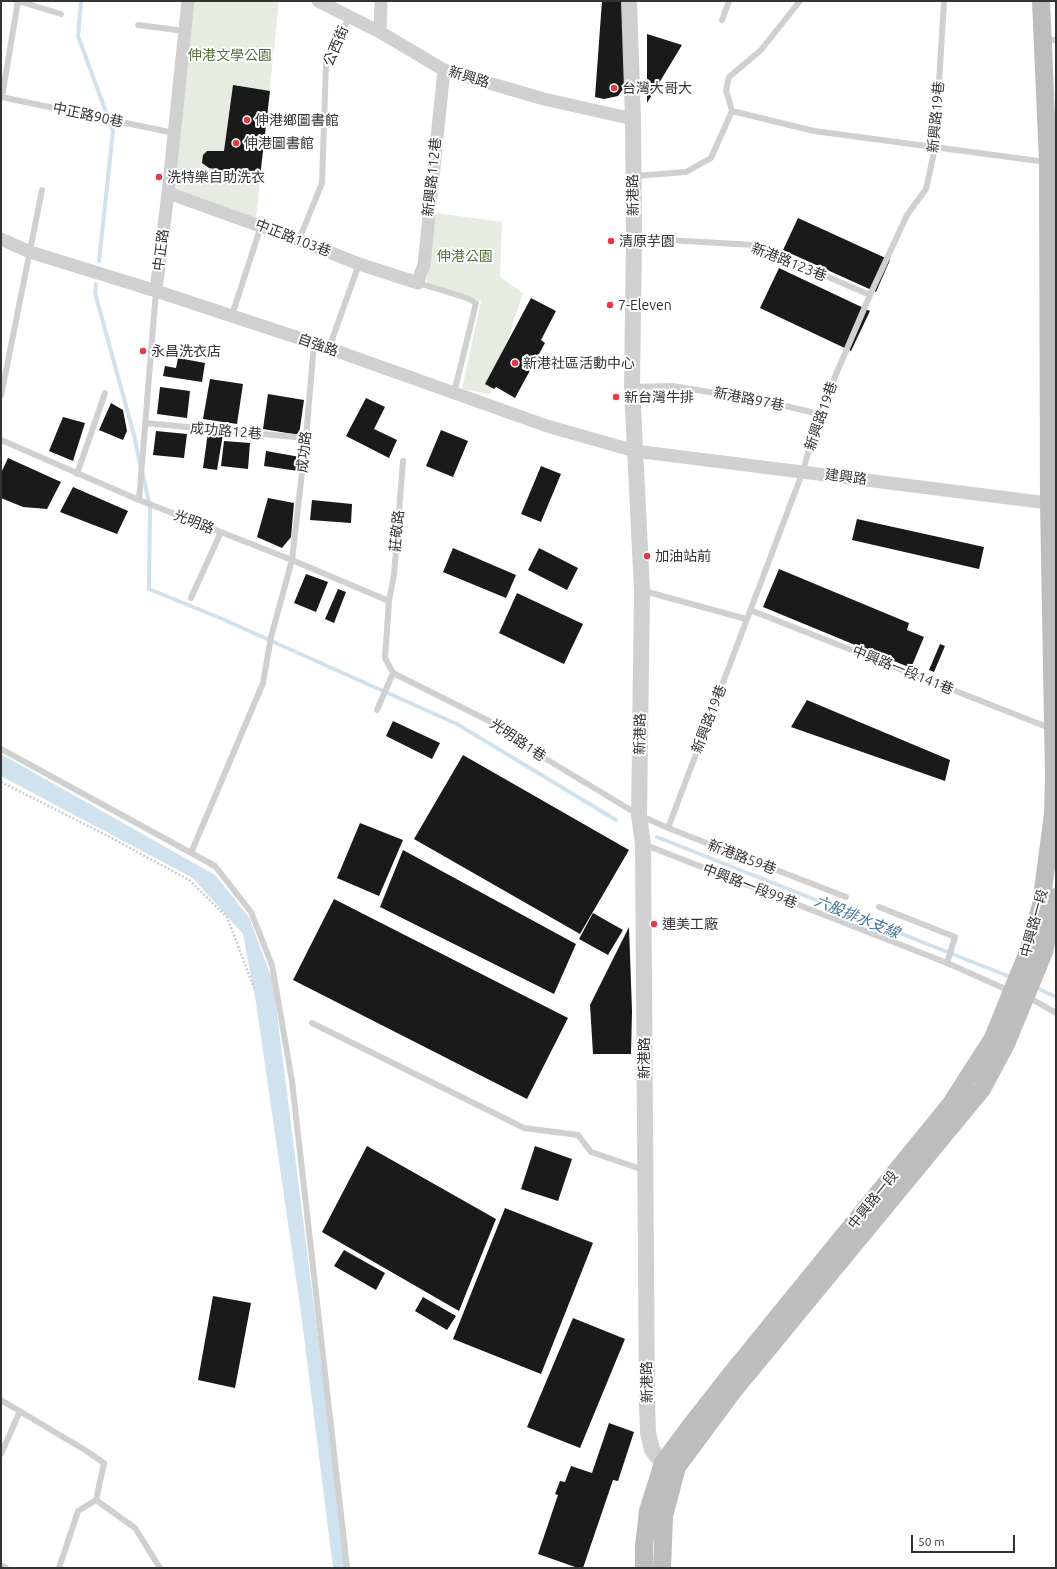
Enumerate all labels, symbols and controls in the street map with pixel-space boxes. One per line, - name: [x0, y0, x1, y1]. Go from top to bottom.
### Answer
- street label: 公西街: [320, 23, 352, 69]
- park label: 伸港文學公園: [188, 47, 272, 63]
- street label: 新興路: [446, 63, 492, 91]
- place label: 台灣大哥大: [622, 80, 692, 96]
- street label: 新興路19巷: [925, 81, 947, 153]
- marker: 台灣大哥大: [609, 83, 619, 93]
- street label: 中正路90巷: [51, 99, 125, 131]
- place label: 伸港鄉圖書館: [255, 112, 339, 128]
- marker: 伸港鄉圖書館: [242, 115, 252, 125]
- place label: 伸港圖書館: [244, 135, 314, 151]
- street label: 新興路112巷: [419, 136, 445, 218]
- marker: 伸港圖書館: [231, 138, 241, 148]
- place label: 洗特樂自助洗衣: [167, 169, 265, 185]
- marker: 洗特樂自助洗衣: [154, 172, 164, 182]
- street label: 新港路: [624, 174, 642, 216]
- street label: 中正路103巷: [253, 216, 333, 260]
- street label: 中正路: [150, 228, 172, 272]
- place label: 清原芋園: [619, 233, 675, 249]
- marker: 清原芋園: [606, 236, 616, 246]
- street label: 新港路123巷: [749, 239, 829, 285]
- park label: 伸港公園: [437, 248, 493, 264]
- place label: 7-Eleven: [618, 297, 672, 313]
- marker: 7-Eleven: [605, 300, 615, 310]
- street label: 自強路: [295, 330, 341, 360]
- place label: 永昌洗衣店: [151, 343, 221, 359]
- marker: 永昌洗衣店: [138, 346, 148, 356]
- place label: 新港社區活動中心: [523, 355, 635, 371]
- marker: 新港社區活動中心: [510, 358, 520, 368]
- street label: 新興路19巷: [801, 379, 841, 453]
- street label: 新港路97巷: [712, 384, 786, 414]
- place label: 新台灣牛排: [624, 389, 694, 405]
- marker: 新台灣牛排: [611, 392, 621, 402]
- street label: 成功路12巷: [190, 420, 262, 442]
- street label: 成功路: [293, 430, 315, 474]
- street label: 建興路: [824, 466, 868, 488]
- street label: 光明路: [171, 507, 217, 537]
- street label: 莊敬路: [387, 509, 407, 553]
- place label: 加油站前: [655, 548, 711, 564]
- marker: 加油站前: [642, 551, 652, 561]
- street label: 中興路一段141巷: [850, 642, 956, 698]
- street label: 新興路19巷: [688, 682, 730, 756]
- street label: 新港路: [631, 713, 649, 755]
- street label: 光明路1巷: [487, 715, 549, 765]
- street label: 新港路59巷: [705, 836, 779, 878]
- street label: 中興路一段99巷: [700, 860, 800, 912]
- street label: 中興路一段: [1017, 887, 1051, 959]
- water label: 六股排水支線: [812, 892, 902, 942]
- place label: 連美工廠: [662, 916, 718, 932]
- marker: 連美工廠: [649, 919, 659, 929]
- street label: 新港路: [636, 1037, 652, 1079]
- street label: 中興路一段: [844, 1168, 902, 1232]
- street label: 新港路: [638, 1361, 656, 1403]
- scale bar: [913, 1527, 1017, 1553]
- text: 50 m: [918, 1535, 945, 1548]

